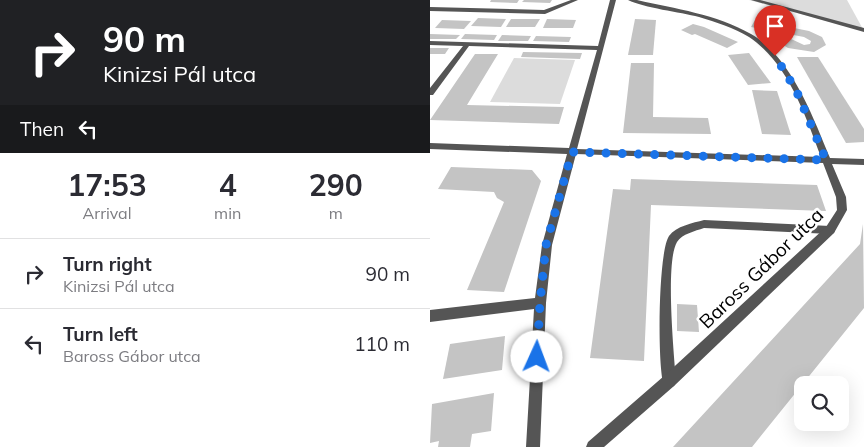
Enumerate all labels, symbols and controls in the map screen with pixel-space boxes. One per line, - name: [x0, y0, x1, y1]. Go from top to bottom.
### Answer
- pin: [754, 5, 796, 56]
- icon: arrive: [761, 12, 789, 40]
- text: 90 m: [103, 17, 186, 61]
- icon: right: [20, 20, 85, 85]
- text: Kinizsi Pál utca: [103, 60, 256, 88]
- icon: left: [74, 115, 102, 143]
- text: Then: [20, 117, 64, 141]
- text: 17:53: [67, 166, 147, 204]
- text: 4: [219, 166, 237, 204]
- text: 290: [309, 166, 363, 204]
- text: Arrival: [83, 203, 132, 223]
- text: min: [214, 203, 241, 223]
- text: m: [329, 203, 343, 223]
- street label: Baross Gábor utca: [694, 203, 828, 333]
- text: Turn right: [63, 252, 152, 276]
- icon: right: [20, 260, 48, 288]
- text: 90 m: [366, 262, 410, 286]
- text: Kinizsi Pál utca: [63, 276, 175, 296]
- text: Turn left: [63, 322, 138, 346]
- icon: left: [20, 330, 48, 358]
- position arrow: [510, 330, 562, 382]
- text: 110 m: [354, 332, 410, 356]
- text: Baross Gábor utca: [63, 346, 201, 366]
- map controls: [794, 376, 849, 431]
- button: search: [794, 376, 849, 431]

